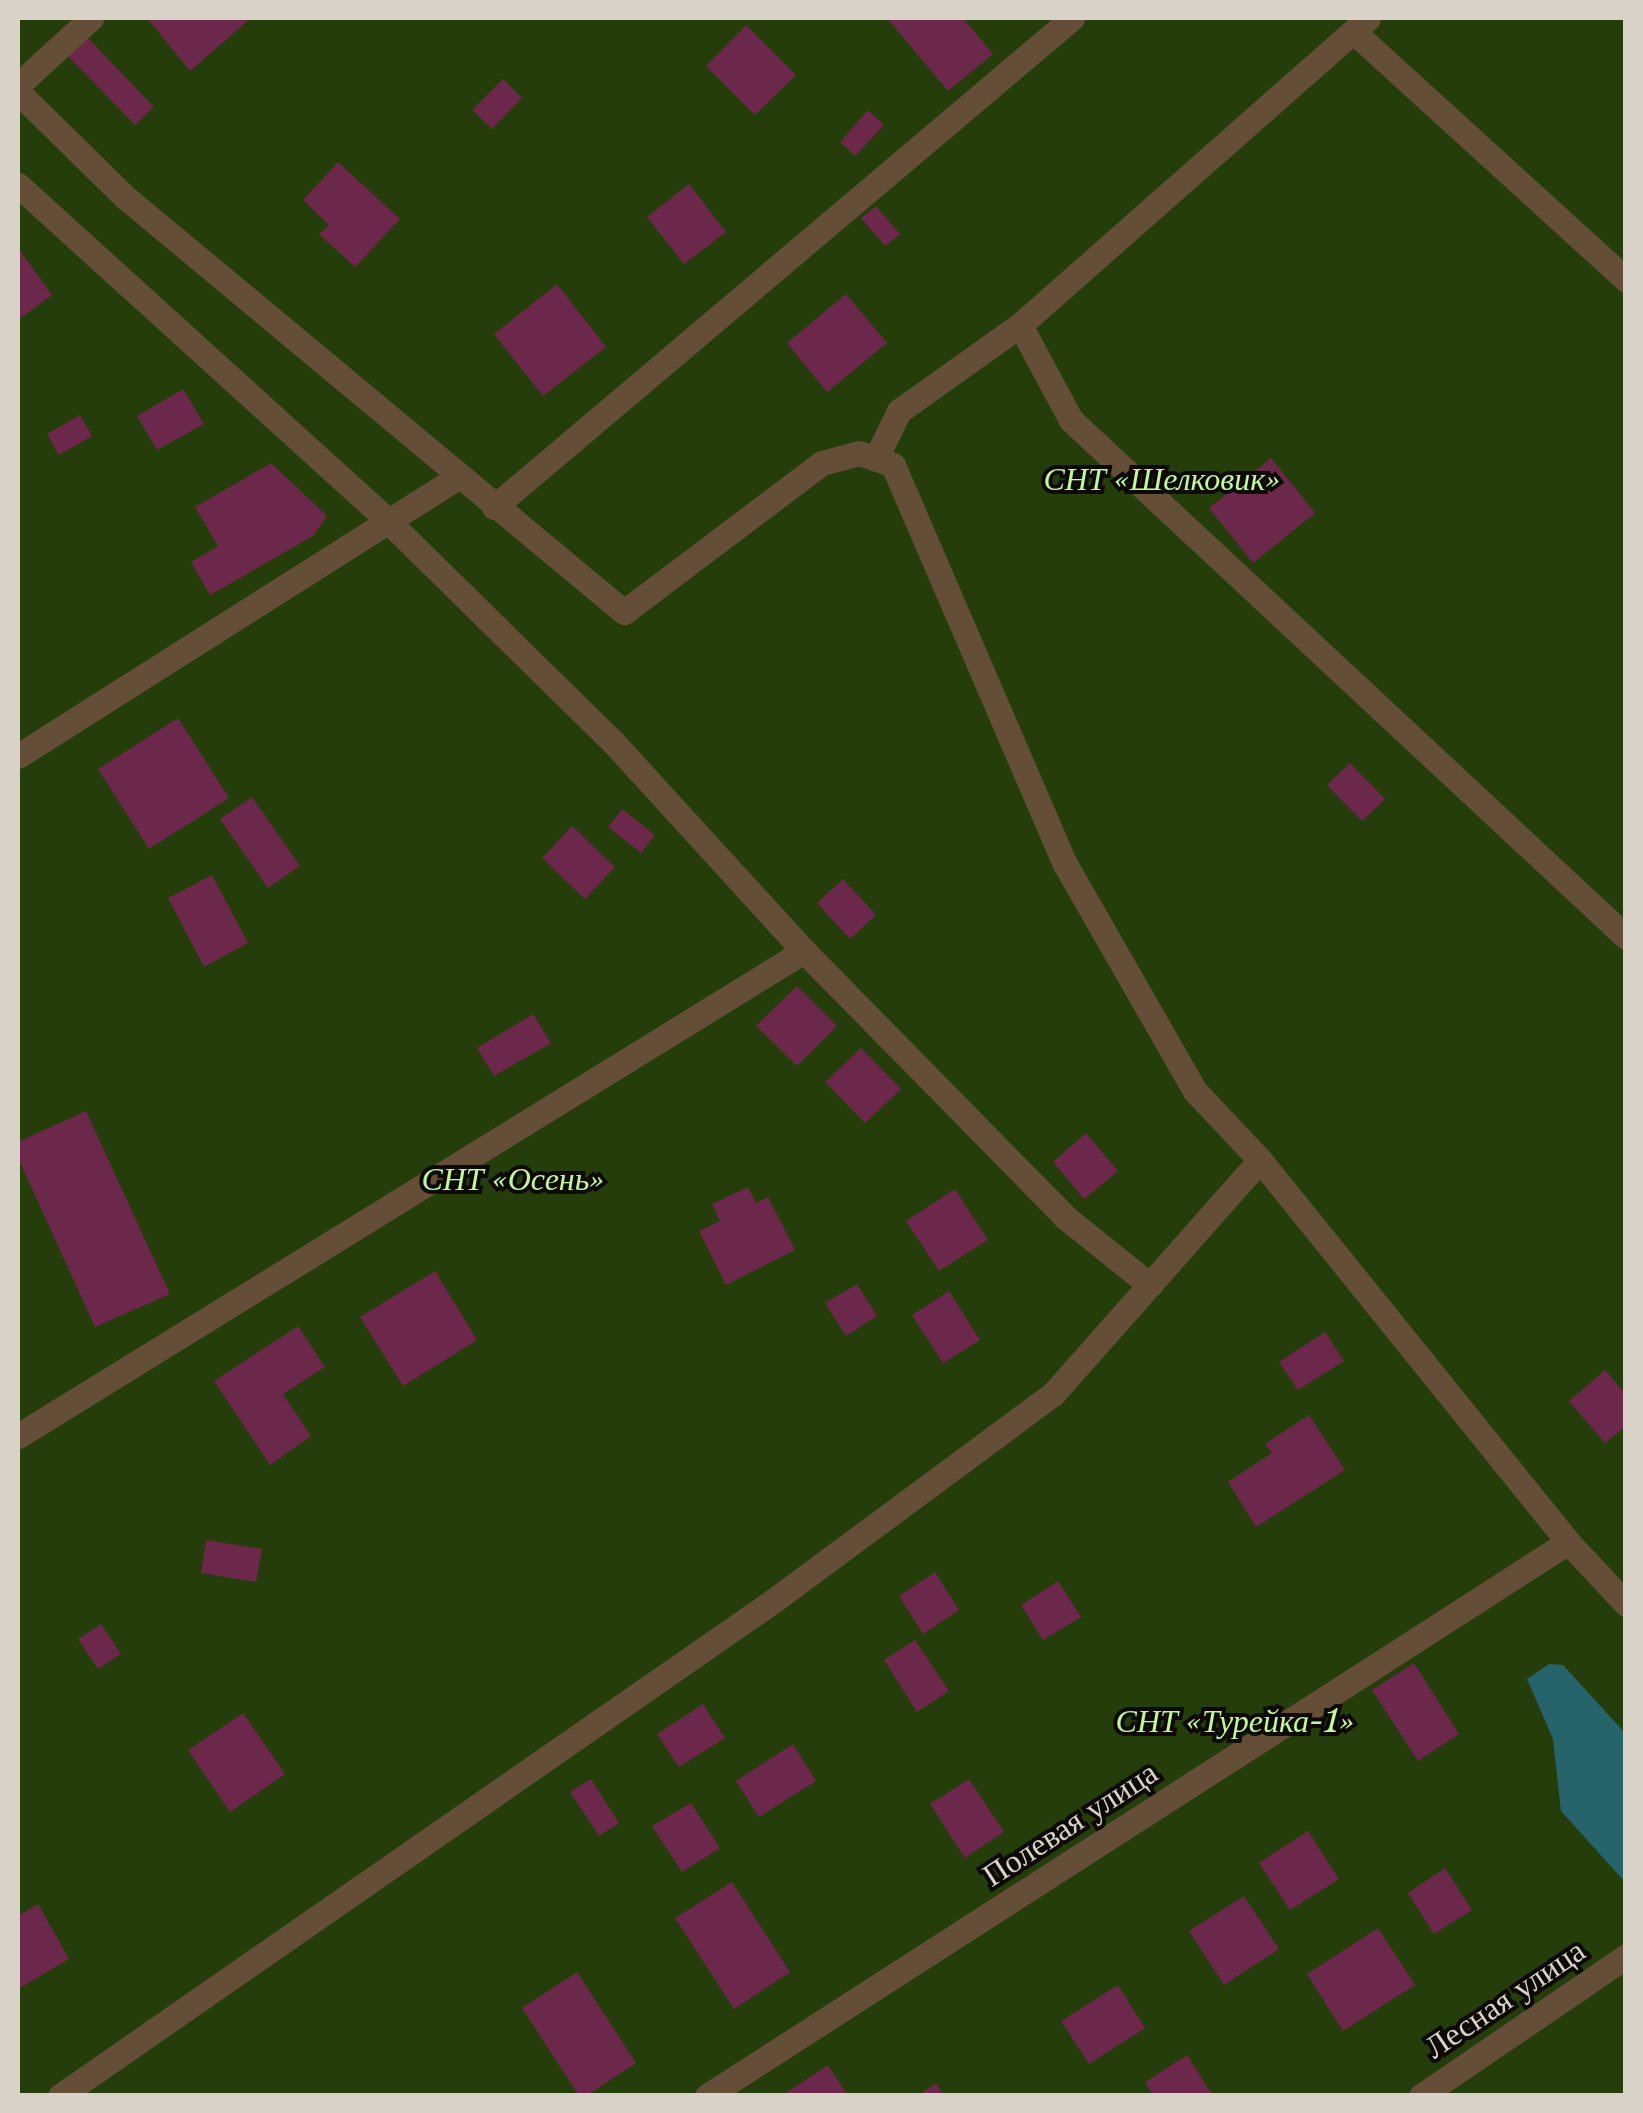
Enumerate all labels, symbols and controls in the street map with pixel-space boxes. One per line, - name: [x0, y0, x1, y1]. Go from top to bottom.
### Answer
- park label: СНТ «Шелковик»: [1044, 460, 1280, 498]
- park label: СНТ «Осень»: [421, 1160, 605, 1198]
- park label: СНТ «Турейка-1»: [1116, 1702, 1354, 1740]
- street label: Полевая улица: [975, 1753, 1165, 1895]
- street label: Лесная улица: [1418, 1931, 1592, 2067]

